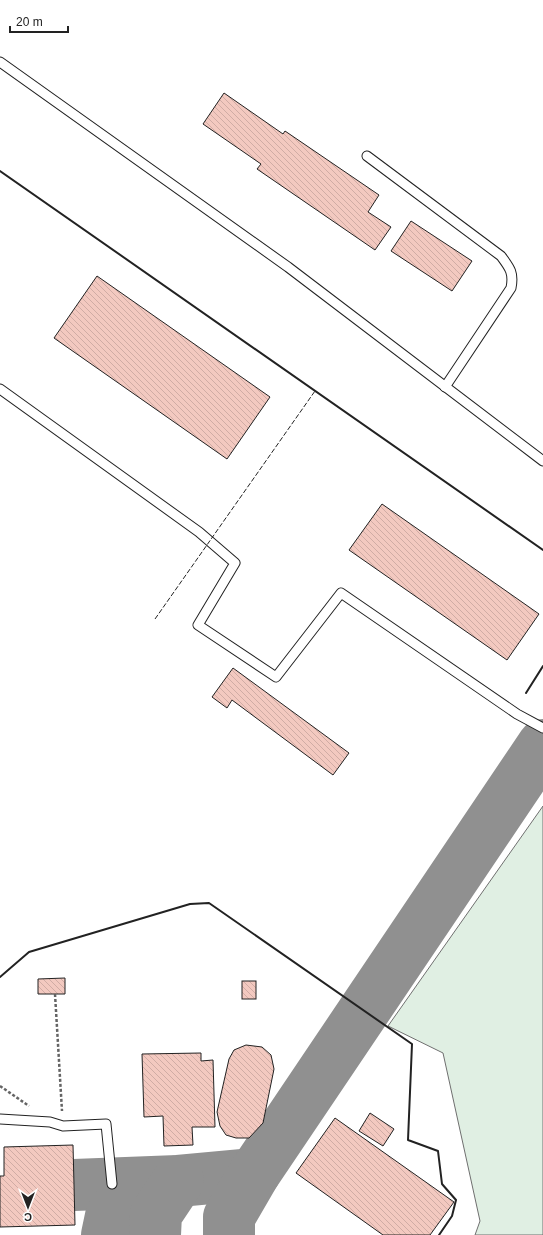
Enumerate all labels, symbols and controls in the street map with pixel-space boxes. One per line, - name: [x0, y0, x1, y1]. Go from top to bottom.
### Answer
- scale bar: [10, 8, 68, 34]
- text: 20 m: [16, 15, 43, 29]
- north arrow: [8, 1187, 48, 1227]
- text: С: [24, 1211, 32, 1223]

